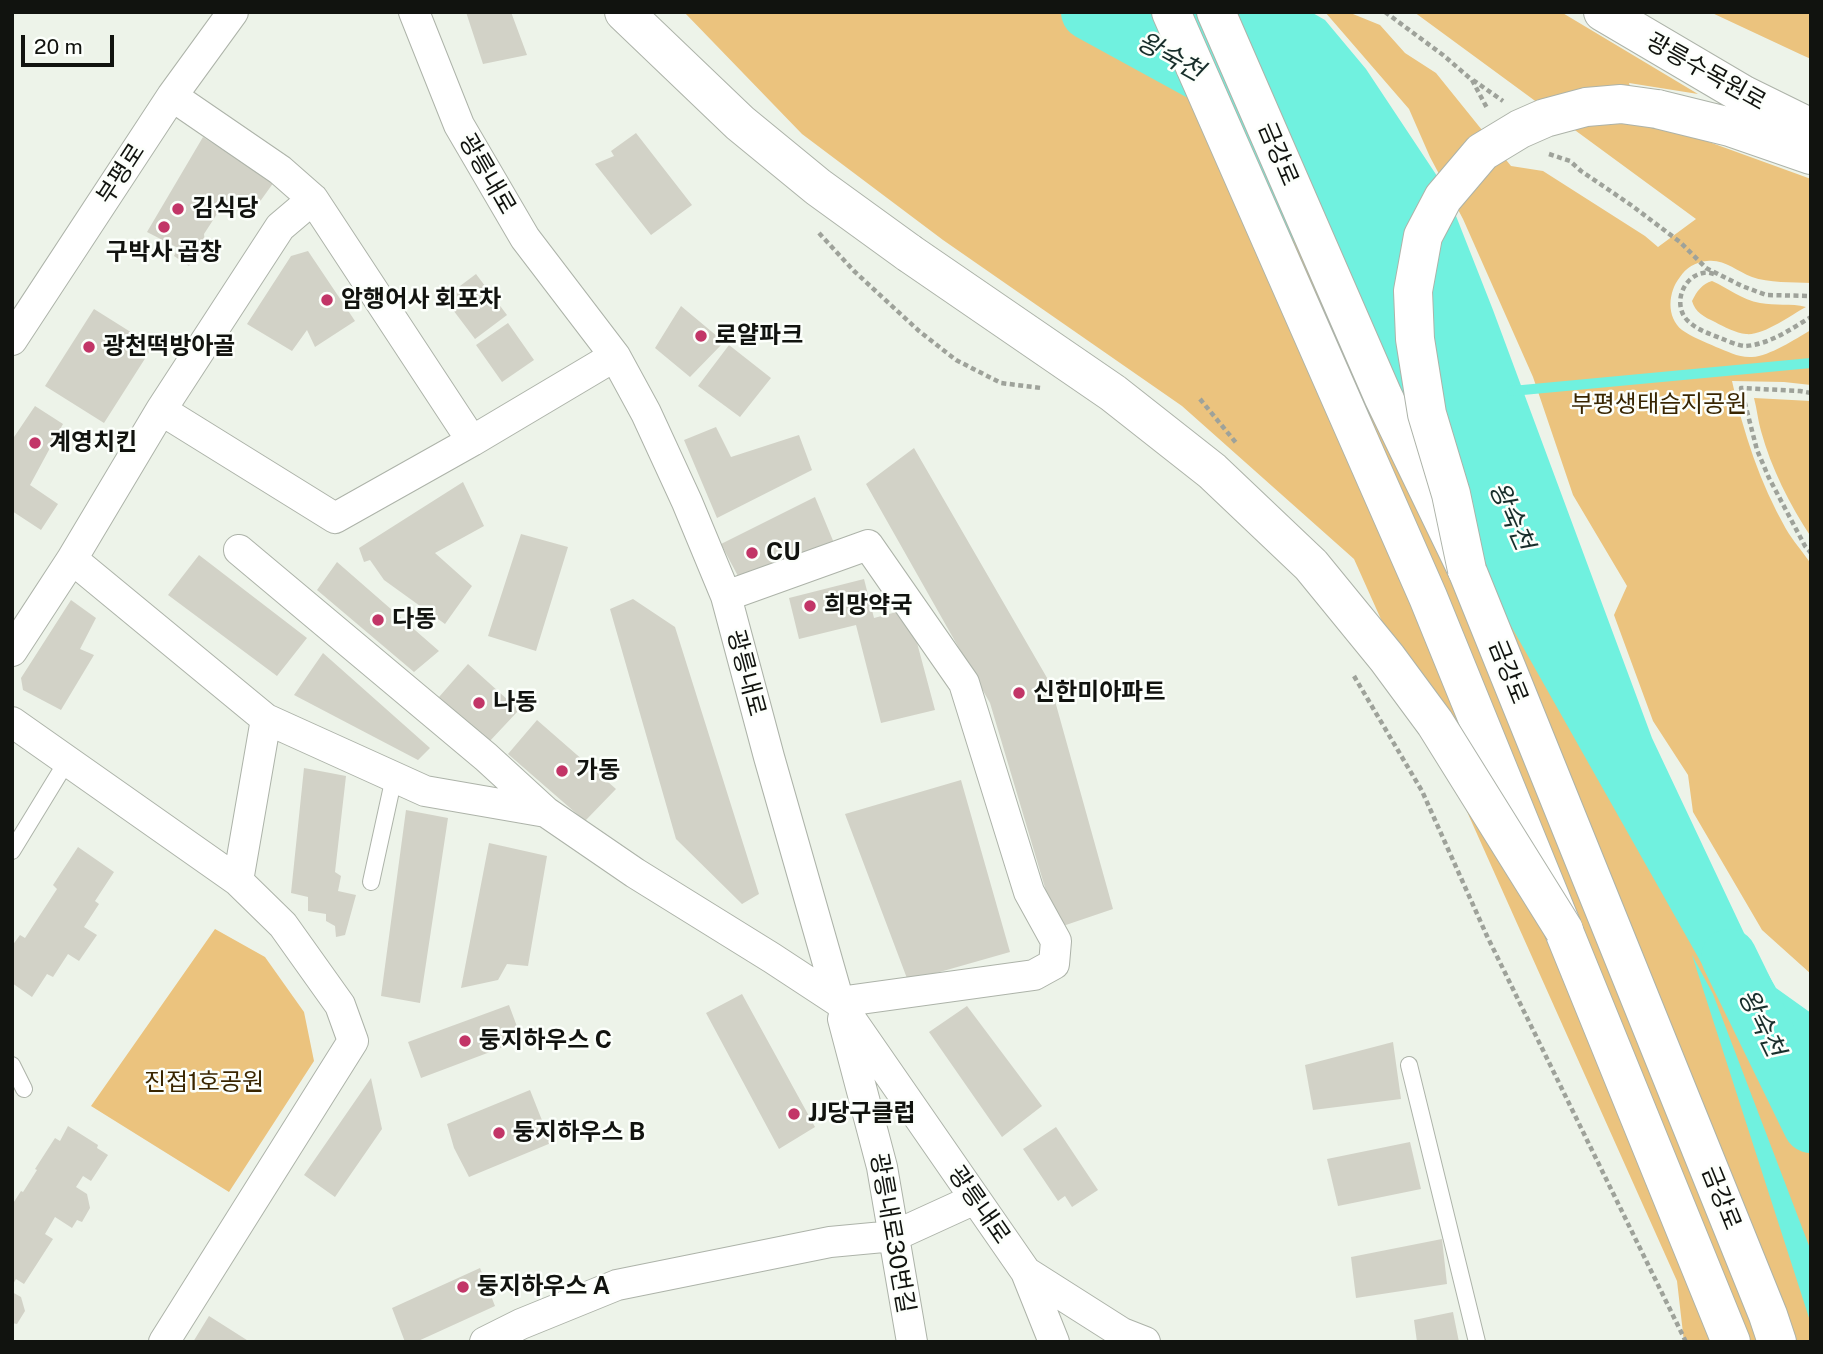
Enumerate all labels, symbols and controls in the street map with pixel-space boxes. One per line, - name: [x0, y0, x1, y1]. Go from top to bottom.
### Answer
- scale bar: [24, 21, 117, 65]
- water label: 왕숙천: [1131, 26, 1209, 88]
- street label: 광릉수목원로: [1641, 27, 1771, 117]
- text: 20 m: [34, 34, 83, 59]
- street label: 금강로: [1252, 118, 1304, 190]
- street label: 광릉내로: [452, 129, 522, 219]
- street label: 부평로: [91, 138, 151, 210]
- place label: 김식당: [192, 195, 258, 223]
- marker: 김식당: [170, 201, 186, 217]
- marker: 구박사 곱창: [156, 219, 172, 235]
- place label: 구박사 곱창: [106, 239, 222, 267]
- place label: 암행어사 회포차: [341, 286, 501, 314]
- marker: 암행어사 회포차: [319, 292, 335, 308]
- place label: 로얄파크: [715, 322, 803, 350]
- marker: 로얄파크: [693, 328, 709, 344]
- place label: 광천떡방아골: [103, 333, 235, 361]
- marker: 광천떡방아골: [81, 339, 97, 355]
- park label: 부평생태습지공원: [1571, 391, 1747, 419]
- place label: 계영치킨: [49, 429, 137, 457]
- marker: 계영치킨: [27, 435, 43, 451]
- water label: 왕숙천: [1482, 477, 1540, 555]
- place label: CU: [766, 539, 801, 567]
- marker: CU: [744, 545, 760, 561]
- place label: 희망약국: [824, 592, 912, 620]
- marker: 희망약국: [802, 598, 818, 614]
- place label: 다동: [392, 606, 436, 634]
- marker: 다동: [370, 612, 386, 628]
- street label: 광릉내로: [721, 627, 771, 719]
- street label: 금강로: [1482, 636, 1534, 708]
- place label: 신한미아파트: [1033, 679, 1165, 707]
- marker: 신한미아파트: [1011, 685, 1027, 701]
- place label: 나동: [493, 689, 537, 717]
- marker: 나동: [471, 695, 487, 711]
- place label: 가동: [576, 757, 620, 785]
- marker: 가동: [554, 763, 570, 779]
- water label: 왕숙천: [1731, 984, 1791, 1062]
- place label: 둥지하우스 C: [479, 1027, 612, 1055]
- marker: 둥지하우스 C: [457, 1033, 473, 1049]
- park label: 진접1호공원: [144, 1069, 264, 1097]
- place label: JJ당구클럽: [808, 1100, 916, 1128]
- marker: JJ당구클럽: [786, 1106, 802, 1122]
- place label: 둥지하우스 B: [513, 1119, 645, 1147]
- marker: 둥지하우스 B: [491, 1125, 507, 1141]
- street label: 광릉내로30번길: [864, 1151, 920, 1315]
- street label: 광릉내로: [942, 1161, 1016, 1249]
- street label: 금강로: [1695, 1162, 1747, 1234]
- place label: 둥지하우스 A: [477, 1273, 610, 1301]
- marker: 둥지하우스 A: [455, 1279, 471, 1295]

